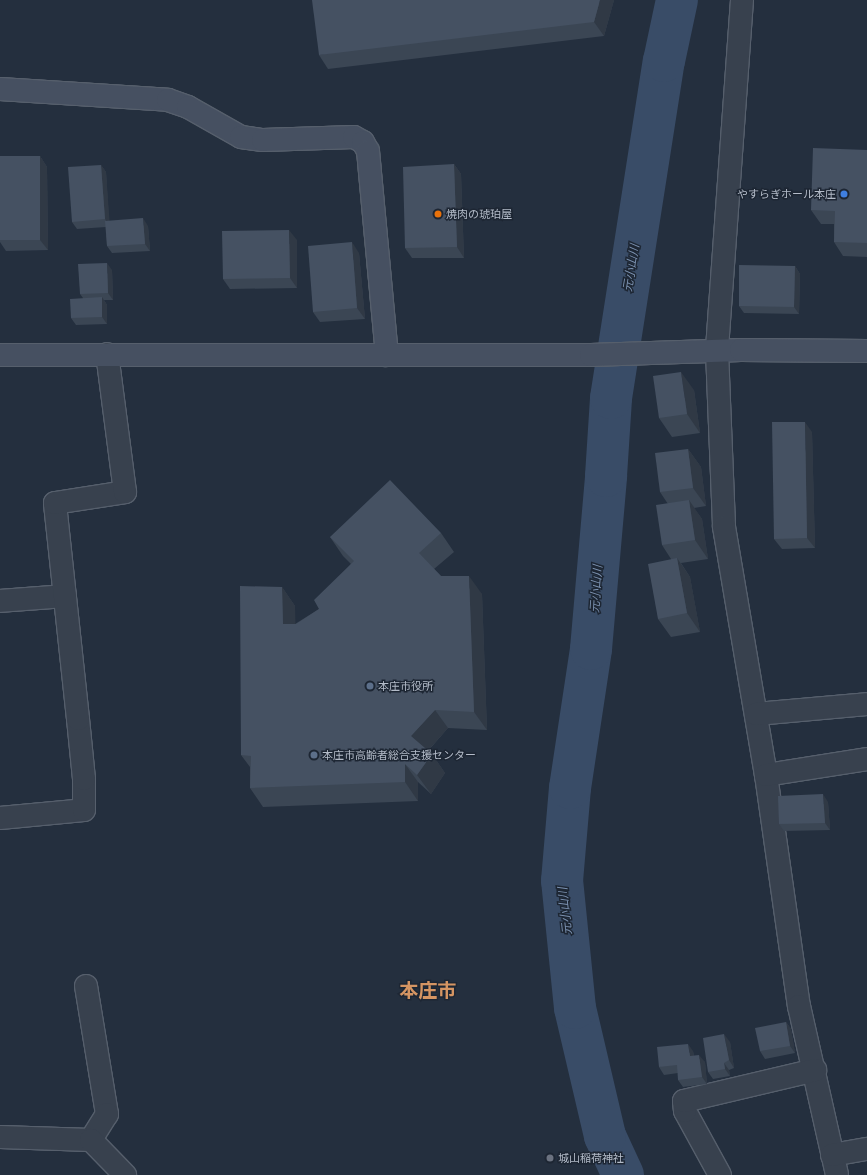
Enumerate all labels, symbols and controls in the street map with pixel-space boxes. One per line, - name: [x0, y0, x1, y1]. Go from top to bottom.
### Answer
- place label: やすらぎホール本庄: [737, 187, 836, 201]
- marker: やすらぎホール本庄: [839, 189, 849, 199]
- place label: 焼肉の琥珀屋: [446, 207, 512, 221]
- marker: 焼肉の琥珀屋: [433, 209, 443, 219]
- water label: 元小山川: [620, 243, 642, 293]
- water label: 元小山川: [587, 565, 605, 613]
- place label: 本庄市役所: [378, 679, 433, 693]
- marker: 本庄市役所: [365, 681, 375, 691]
- place label: 本庄市高齢者総合支援センター: [322, 748, 476, 762]
- marker: 本庄市高齢者総合支援センター: [309, 750, 319, 760]
- water label: 元小山川: [555, 886, 575, 936]
- district label: 本庄市: [400, 980, 456, 1002]
- place label: 城山稲荷神社: [558, 1151, 624, 1165]
- marker: 城山稲荷神社: [545, 1153, 555, 1163]

